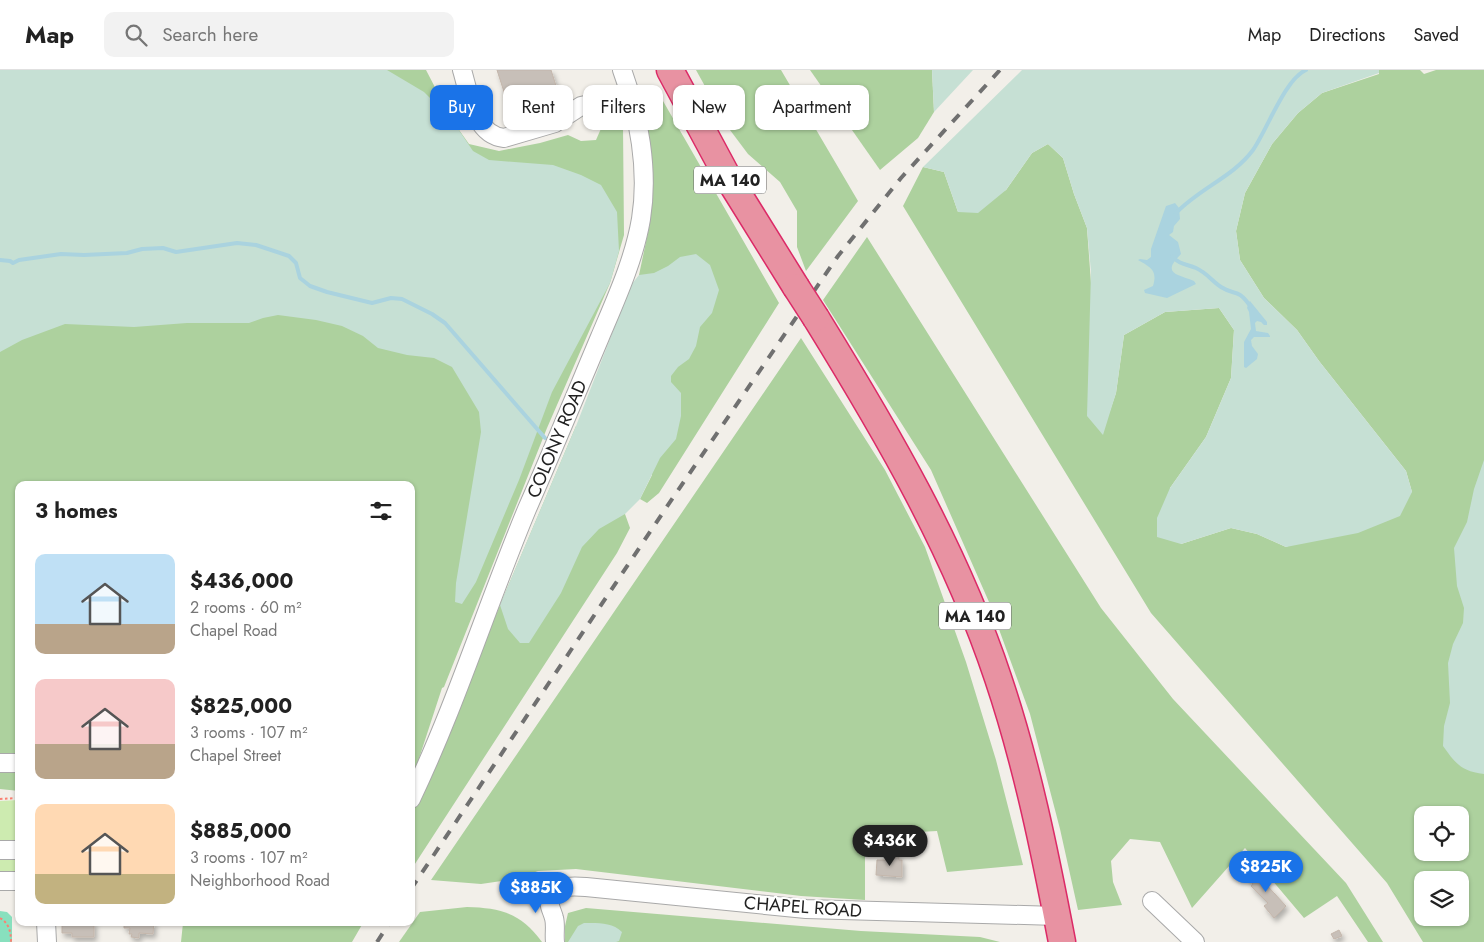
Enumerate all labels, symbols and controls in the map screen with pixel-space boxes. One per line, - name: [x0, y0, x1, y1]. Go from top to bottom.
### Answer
- search box: [104, 12, 454, 57]
- text: Map: [25, 17, 74, 52]
- icon: search: [122, 21, 150, 49]
- text: Search here: [162, 21, 258, 48]
- text: Map: [1248, 22, 1281, 48]
- text: Directions: [1309, 22, 1385, 48]
- text: Saved: [1413, 22, 1459, 48]
- chip: Buy: [430, 85, 493, 130]
- chip: Rent: [503, 85, 573, 130]
- chip: Filters: [583, 85, 663, 130]
- chip: New: [673, 85, 745, 130]
- chip: Apartment: [755, 85, 869, 130]
- road number: MA 140: [694, 166, 766, 194]
- street label: COLONY ROAD: [520, 376, 594, 502]
- text: 3 homes: [35, 496, 118, 526]
- icon: filters: [367, 497, 395, 525]
- text: $436,000: [190, 566, 293, 596]
- icon: home: [75, 574, 135, 634]
- text: 2 rooms · 60 m²: [190, 596, 302, 619]
- road number: MA 140: [939, 602, 1011, 630]
- text: Chapel Road: [190, 619, 277, 642]
- text: $825,000: [190, 691, 292, 721]
- icon: home: [75, 699, 135, 759]
- text: 3 rooms · 107 m²: [190, 721, 308, 744]
- text: Chapel Street: [190, 744, 281, 767]
- map controls: [1414, 806, 1469, 926]
- button: locate: [1414, 806, 1469, 861]
- text: $885,000: [190, 816, 291, 846]
- icon: home: [75, 824, 135, 884]
- pin: $436K: [855, 824, 925, 867]
- text: $436K: [864, 829, 916, 852]
- text: 3 rooms · 107 m²: [190, 846, 308, 869]
- pin: $825K: [1231, 850, 1301, 893]
- text: $825K: [1240, 855, 1292, 878]
- text: Neighborhood Road: [190, 869, 330, 892]
- button: layers: [1414, 871, 1469, 926]
- pin: $885K: [501, 872, 571, 914]
- text: $885K: [510, 876, 562, 899]
- street label: CHAPEL ROAD: [743, 890, 863, 924]

